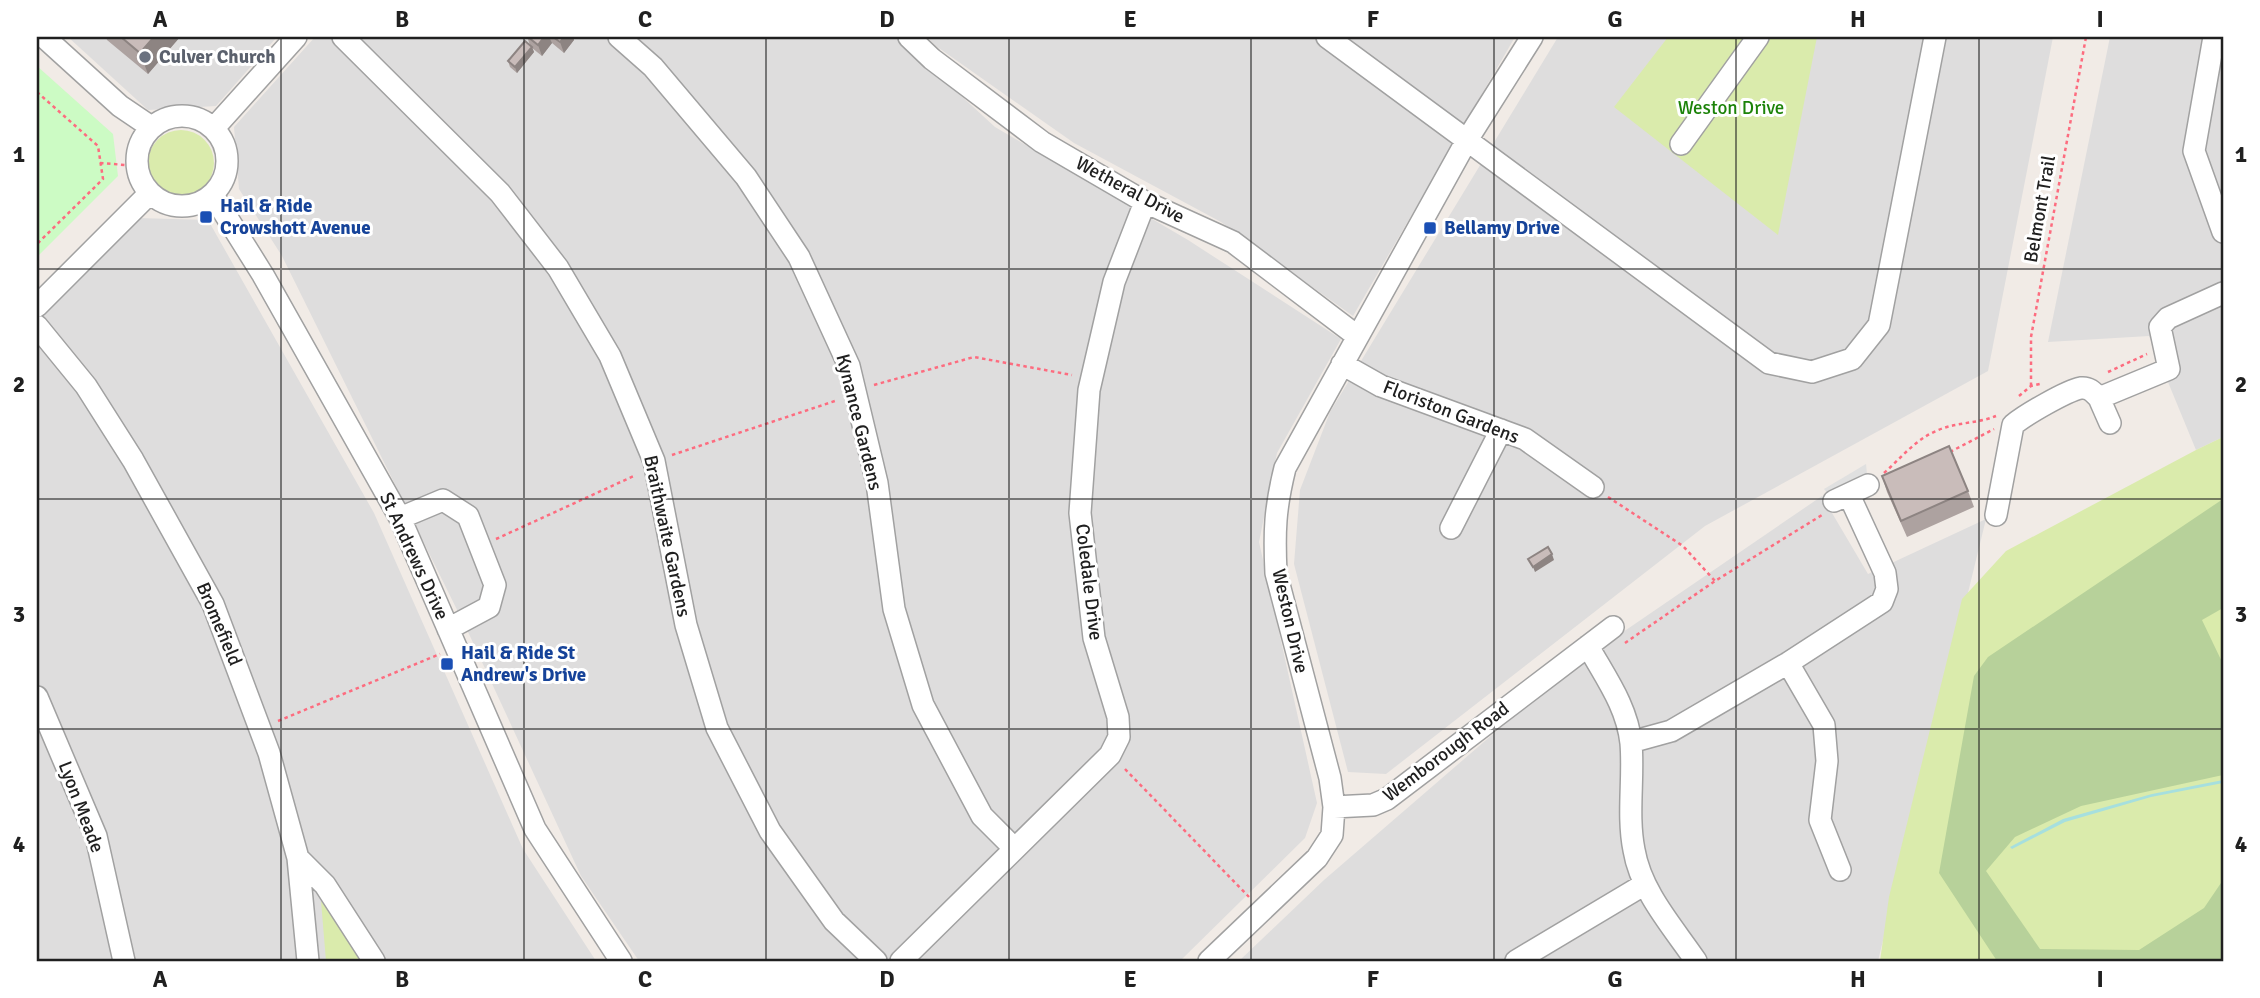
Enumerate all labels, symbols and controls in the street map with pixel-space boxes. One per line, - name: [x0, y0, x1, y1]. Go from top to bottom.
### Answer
- text: A: [153, 5, 168, 34]
- text: B: [395, 5, 409, 34]
- text: C: [638, 5, 652, 34]
- text: D: [879, 5, 895, 34]
- text: E: [1123, 5, 1137, 34]
- text: F: [1367, 5, 1379, 34]
- text: G: [1607, 5, 1623, 34]
- text: H: [1850, 5, 1866, 34]
- text: I: [2096, 5, 2104, 34]
- place label: Culver Church: [159, 45, 276, 69]
- marker: Culver Church: [137, 49, 153, 65]
- park label: Weston Drive: [1678, 96, 1784, 120]
- text: 1: [13, 140, 25, 169]
- text: 1: [2235, 140, 2247, 169]
- street label: Wetheral Drive: [1071, 151, 1189, 229]
- street label: Belmont Trail: [2019, 153, 2061, 265]
- place label: Hail & Ride Crowshott Avenue: [220, 194, 371, 240]
- marker: Hail & Ride Crowshott Avenue: [198, 209, 214, 225]
- place label: Bellamy Drive: [1444, 216, 1560, 240]
- marker: Bellamy Drive: [1422, 220, 1438, 236]
- street label: Kynance Gardens: [830, 351, 888, 493]
- text: 2: [13, 370, 25, 399]
- text: 2: [2235, 370, 2247, 399]
- street label: Floriston Gardens: [1380, 375, 1522, 449]
- street label: Braithwaite Gardens: [638, 453, 696, 619]
- street label: St Andrews Drive: [374, 488, 454, 624]
- street label: Coledale Drive: [1070, 522, 1108, 642]
- street label: Weston Drive: [1266, 566, 1314, 676]
- street label: Bromefield: [191, 579, 247, 669]
- text: 3: [13, 600, 25, 629]
- text: 3: [2235, 600, 2247, 629]
- place label: Hail & Ride St Andrew's Drive: [461, 641, 586, 687]
- marker: Hail & Ride St Andrew's Drive: [439, 656, 455, 672]
- street label: Wemborough Road: [1378, 697, 1514, 807]
- street label: Lyon Meade: [53, 758, 109, 856]
- text: 4: [13, 830, 25, 859]
- text: 4: [2235, 830, 2247, 859]
- text: A: [153, 965, 168, 994]
- text: B: [395, 965, 409, 994]
- text: C: [638, 965, 652, 994]
- text: D: [879, 965, 895, 994]
- text: E: [1123, 965, 1137, 994]
- text: F: [1367, 965, 1379, 994]
- text: G: [1607, 965, 1623, 994]
- text: H: [1850, 965, 1866, 994]
- text: I: [2096, 965, 2104, 994]

